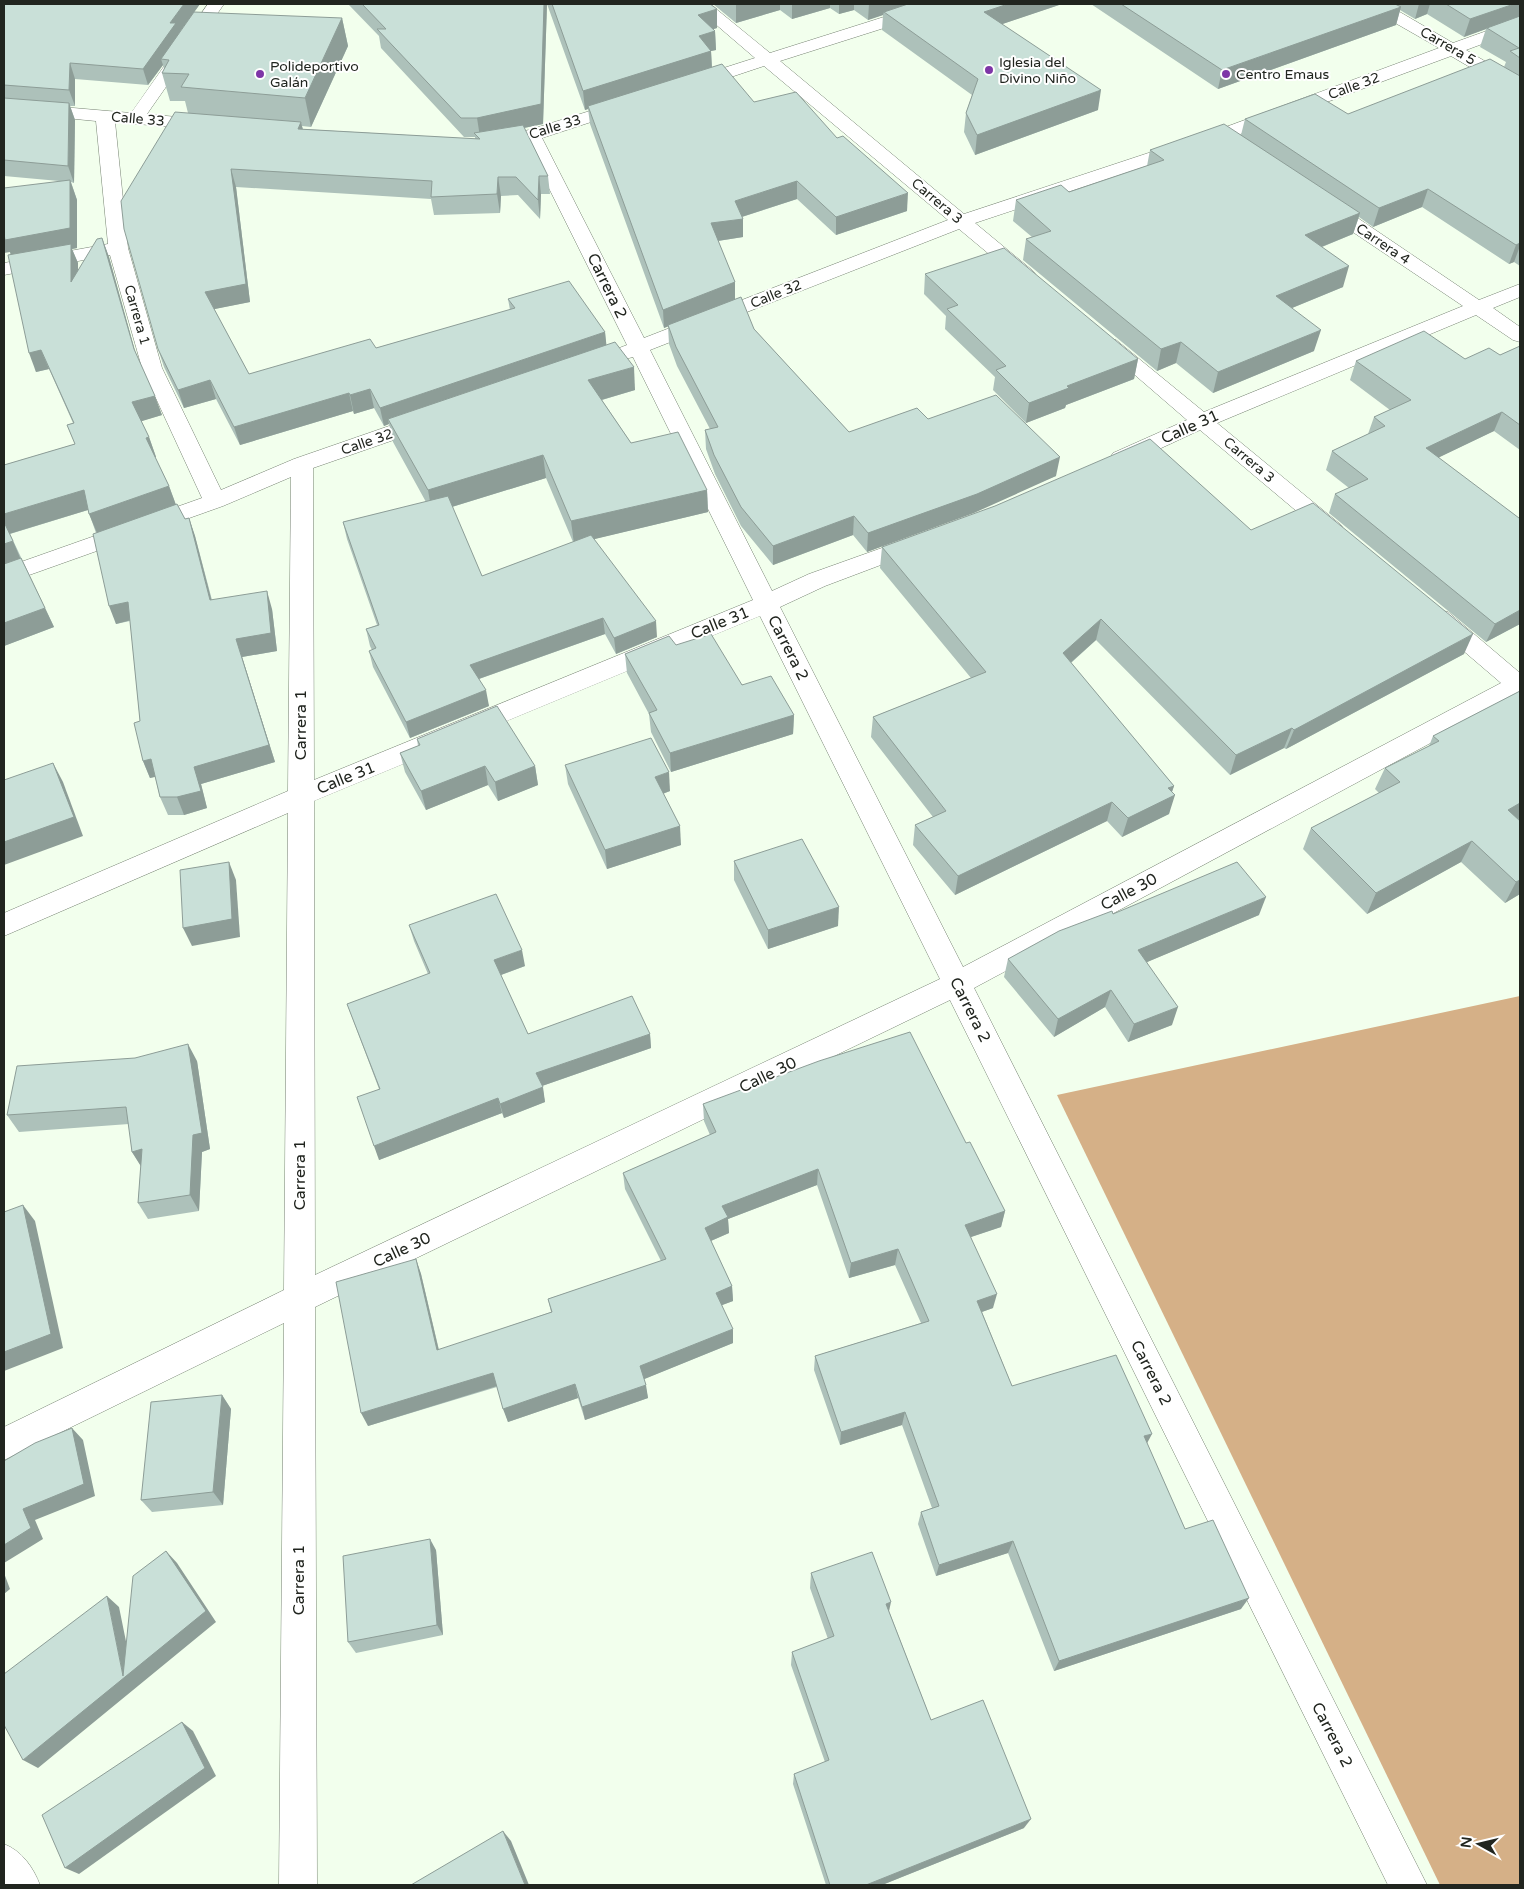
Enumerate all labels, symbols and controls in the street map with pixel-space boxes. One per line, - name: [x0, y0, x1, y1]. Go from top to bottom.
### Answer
- street label: Carrera 5: [1417, 23, 1479, 69]
- place label: Iglesia del Divino Niño: [999, 54, 1076, 87]
- place label: Polideportivo Galán: [270, 58, 359, 91]
- marker: Iglesia del Divino Niño: [983, 64, 995, 76]
- place label: Centro Emaus: [1236, 66, 1329, 83]
- marker: Polideportivo Galán: [254, 68, 266, 80]
- marker: Centro Emaus: [1220, 68, 1232, 80]
- street label: Calle 32: [1326, 69, 1382, 103]
- street label: Calle 33: [111, 108, 165, 130]
- street label: Calle 33: [527, 111, 583, 143]
- street label: Carrera 3: [908, 175, 966, 227]
- street label: Carrera 4: [1353, 220, 1413, 268]
- street label: Carrera 2: [583, 250, 631, 322]
- street label: Calle 32: [748, 276, 804, 312]
- street label: Carrera 1: [120, 283, 154, 347]
- street label: Calle 31: [1158, 405, 1222, 449]
- street label: Calle 32: [339, 425, 395, 459]
- street label: Carrera 3: [1220, 434, 1278, 486]
- street label: Calle 31: [688, 602, 752, 644]
- street label: Carrera 2: [763, 612, 813, 684]
- street label: Carrera 1: [291, 690, 311, 760]
- street label: Calle 31: [314, 757, 378, 799]
- street label: Calle 30: [1097, 869, 1161, 915]
- street label: Carrera 2: [945, 974, 995, 1046]
- street label: Calle 30: [736, 1053, 800, 1097]
- street label: Carrera 1: [290, 1140, 310, 1210]
- street label: Calle 30: [370, 1228, 434, 1272]
- street label: Carrera 2: [1126, 1337, 1176, 1409]
- street label: Carrera 1: [289, 1545, 309, 1615]
- street label: Carrera 2: [1307, 1699, 1357, 1771]
- north arrow: [1454, 1819, 1504, 1869]
- text: N: [1457, 1836, 1476, 1849]

